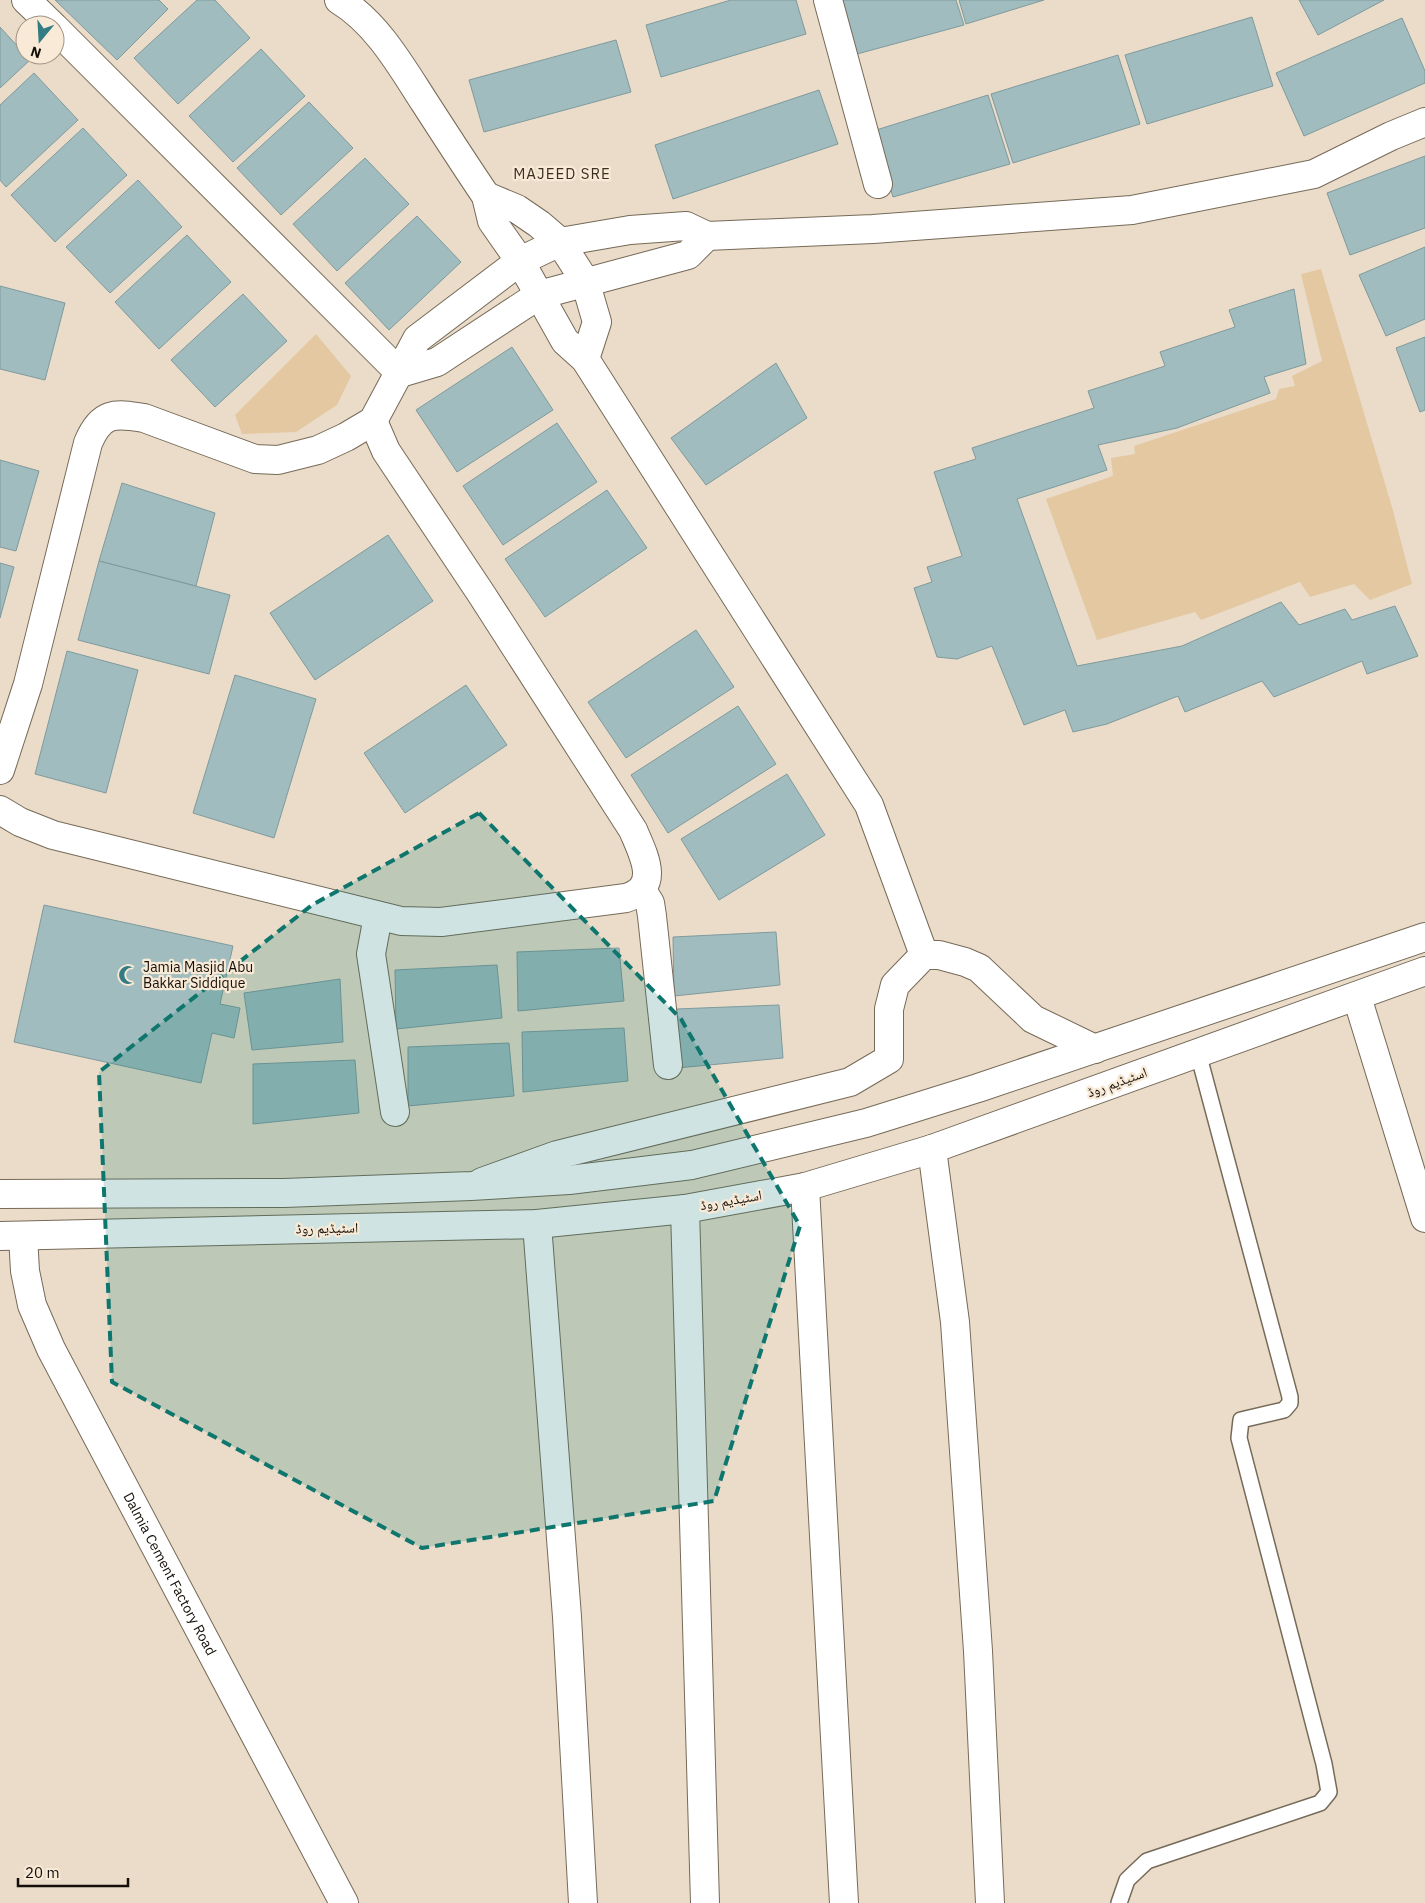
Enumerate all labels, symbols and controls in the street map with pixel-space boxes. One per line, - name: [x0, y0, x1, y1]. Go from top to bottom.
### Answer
- north arrow: [15, 15, 65, 65]
- text: N: [28, 42, 44, 62]
- district label: MAJEED SRE: [513, 164, 611, 183]
- place label: Jamia Masjid Abu Bakkar Siddique: [143, 958, 253, 992]
- mosque icon: Jamia Masjid Abu Bakkar Siddique: [117, 964, 139, 986]
- street label: اسٹیڈیم روڈ: [1085, 1063, 1150, 1102]
- street label: اسٹیڈیم روڈ: [699, 1186, 764, 1215]
- street label: اسٹیڈیم روڈ: [296, 1218, 358, 1239]
- street label: Dalmia Cement Factory Road: [119, 1489, 220, 1658]
- scale bar: [18, 1856, 128, 1888]
- text: 20 m: [25, 1863, 60, 1882]

